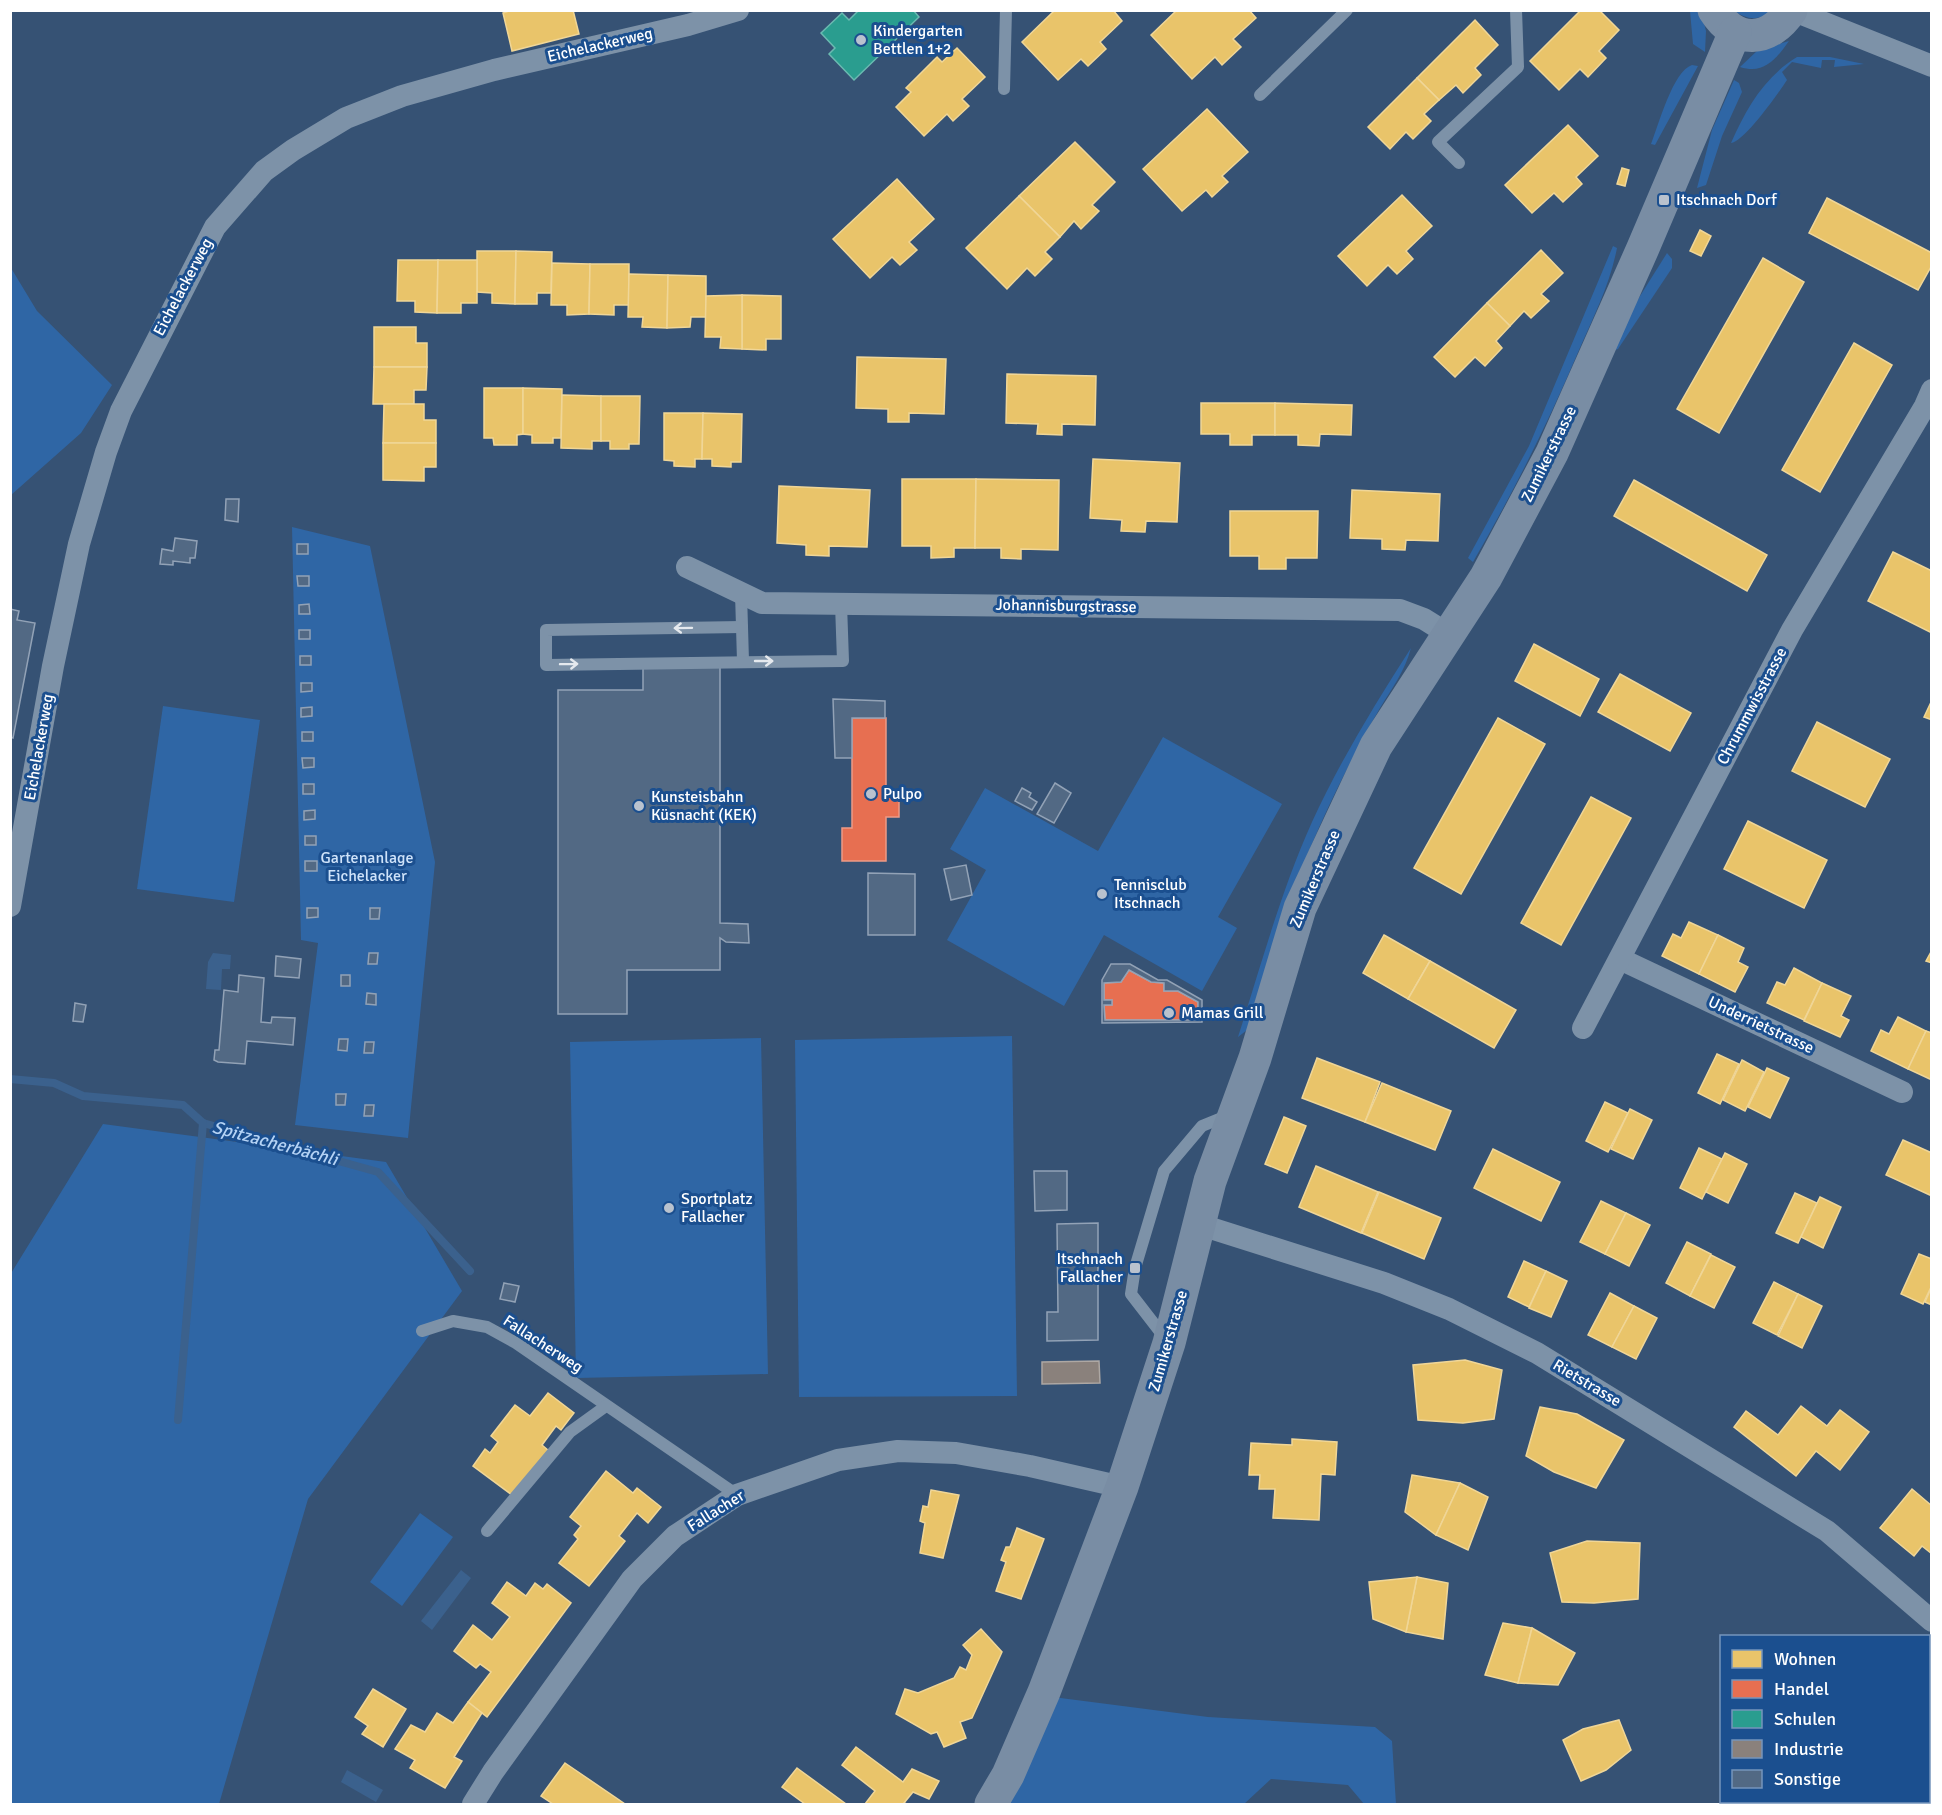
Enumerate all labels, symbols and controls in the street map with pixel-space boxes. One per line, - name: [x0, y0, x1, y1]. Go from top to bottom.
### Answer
- place label: Kindergarten Bettlen 1+2: [873, 21, 963, 59]
- street label: Eichelackerweg: [545, 23, 655, 67]
- marker: Kindergarten Bettlen 1+2: [854, 33, 868, 47]
- place label: Itschnach Dorf: [1676, 190, 1777, 210]
- marker: Itschnach Dorf: [1657, 193, 1671, 207]
- street label: Eichelackerweg: [149, 235, 217, 339]
- street label: Zumikerstrasse: [1517, 403, 1581, 505]
- street label: Johannisburgstrasse: [995, 595, 1137, 617]
- one-way arrow: [674, 622, 694, 634]
- street label: Chrummwisstrasse: [1713, 644, 1791, 768]
- one-way arrow: [754, 655, 774, 667]
- one-way arrow: [559, 658, 579, 670]
- street label: Eichelackerweg: [20, 692, 58, 802]
- place label: Pulpo: [883, 784, 922, 804]
- place label: Kunsteisbahn Küsnacht (KEK): [651, 787, 757, 825]
- marker: Pulpo: [864, 787, 878, 801]
- marker: Kunsteisbahn Küsnacht (KEK): [632, 799, 646, 813]
- street label: Zumikerstrasse: [1285, 827, 1345, 931]
- park label: Gartenanlage Eichelacker: [321, 848, 413, 886]
- place label: Tennisclub Itschnach: [1114, 875, 1187, 913]
- marker: Tennisclub Itschnach: [1095, 887, 1109, 901]
- street label: Underrietstrasse: [1705, 992, 1817, 1058]
- place label: Mamas Grill: [1181, 1003, 1264, 1023]
- marker: Mamas Grill: [1162, 1006, 1176, 1020]
- water label: Spitzacherbächli: [210, 1116, 342, 1171]
- place label: Sportplatz Fallacher: [681, 1189, 753, 1227]
- marker: Sportplatz Fallacher: [662, 1201, 676, 1215]
- place label: Itschnach Fallacher: [1056, 1249, 1123, 1287]
- marker: Itschnach Fallacher: [1128, 1261, 1142, 1275]
- street label: Zumikerstrasse: [1144, 1288, 1192, 1394]
- street label: Fallacherweg: [499, 1311, 587, 1377]
- street label: Rietstrasse: [1549, 1355, 1625, 1411]
- street label: Fallacher: [684, 1486, 748, 1536]
- legend: [1720, 1635, 1930, 1803]
- text: Wohnen: [1774, 1648, 1836, 1670]
- text: Handel: [1774, 1678, 1829, 1700]
- text: Schulen: [1774, 1708, 1836, 1730]
- text: Industrie: [1774, 1738, 1844, 1760]
- text: Sonstige: [1774, 1768, 1841, 1790]

